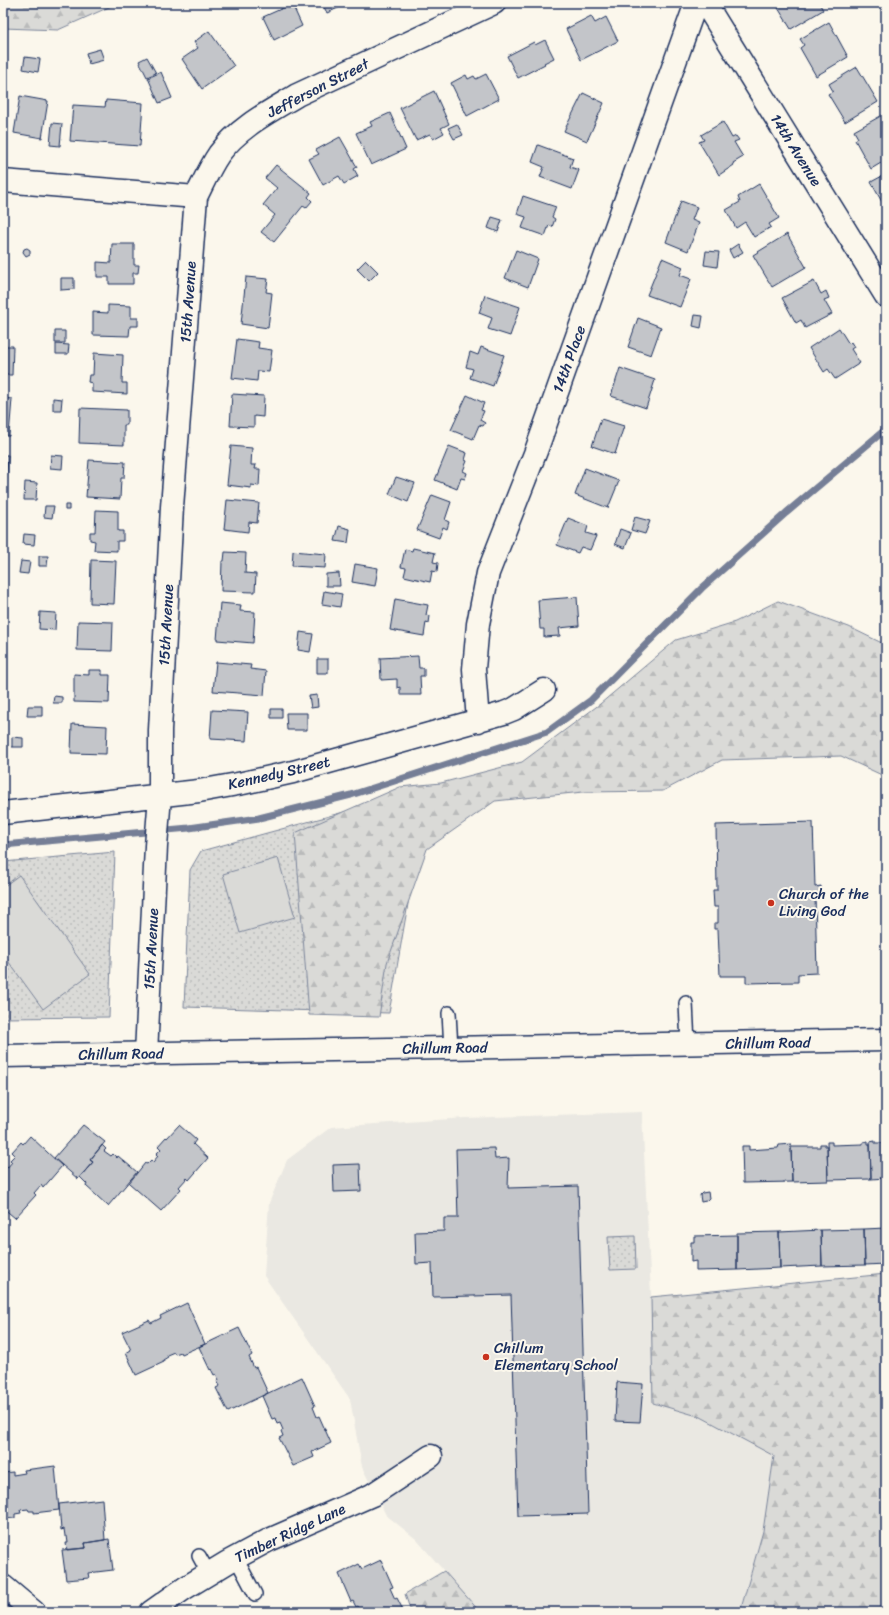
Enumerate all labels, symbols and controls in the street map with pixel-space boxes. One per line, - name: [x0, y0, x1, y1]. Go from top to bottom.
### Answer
- street label: Jefferson Street: [261, 51, 375, 125]
- street label: 14th Avenue: [763, 108, 829, 192]
- street label: 15th Avenue: [172, 260, 204, 344]
- street label: 14th Place: [545, 321, 593, 396]
- street label: 15th Avenue: [151, 583, 181, 667]
- street label: Kennedy Street: [225, 748, 333, 797]
- place label: Church of the Living God: [779, 881, 869, 924]
- marker: Church of the Living God: [766, 898, 776, 908]
- street label: 15th Avenue: [136, 907, 166, 991]
- street label: Chillum Road: [725, 1029, 812, 1057]
- street label: Chillum Road: [402, 1034, 489, 1062]
- street label: Chillum Road: [78, 1040, 165, 1068]
- place label: Chillum Elementary School: [494, 1335, 619, 1378]
- marker: Chillum Elementary School: [481, 1352, 491, 1362]
- street label: Timber Ridge Lane: [230, 1496, 350, 1570]

